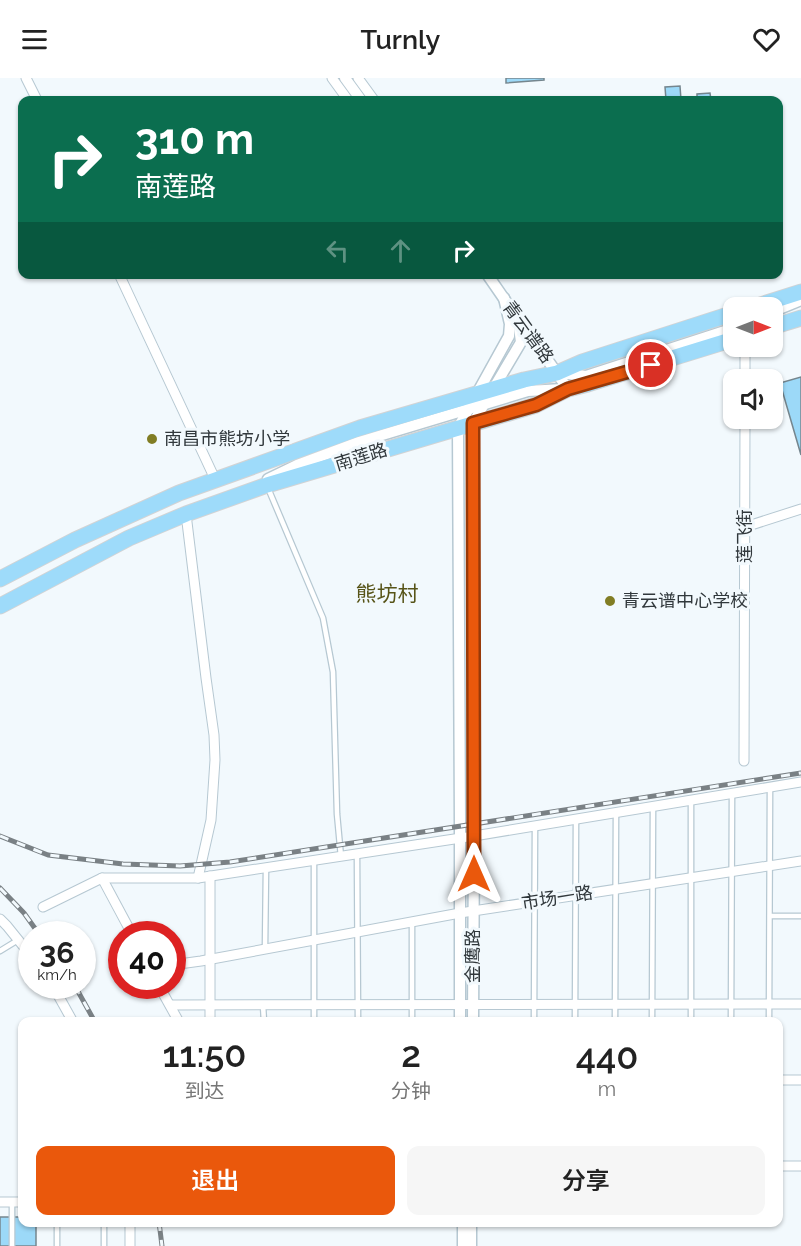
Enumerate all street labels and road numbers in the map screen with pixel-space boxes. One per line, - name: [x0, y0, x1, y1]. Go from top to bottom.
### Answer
- street label: 青云谱路: [499, 296, 558, 367]
- street label: 南莲路: [332, 439, 390, 474]
- street label: 莲飞街: [734, 509, 755, 563]
- street label: 市场一路: [520, 882, 594, 914]
- street label: 金鹰路: [462, 929, 483, 983]

